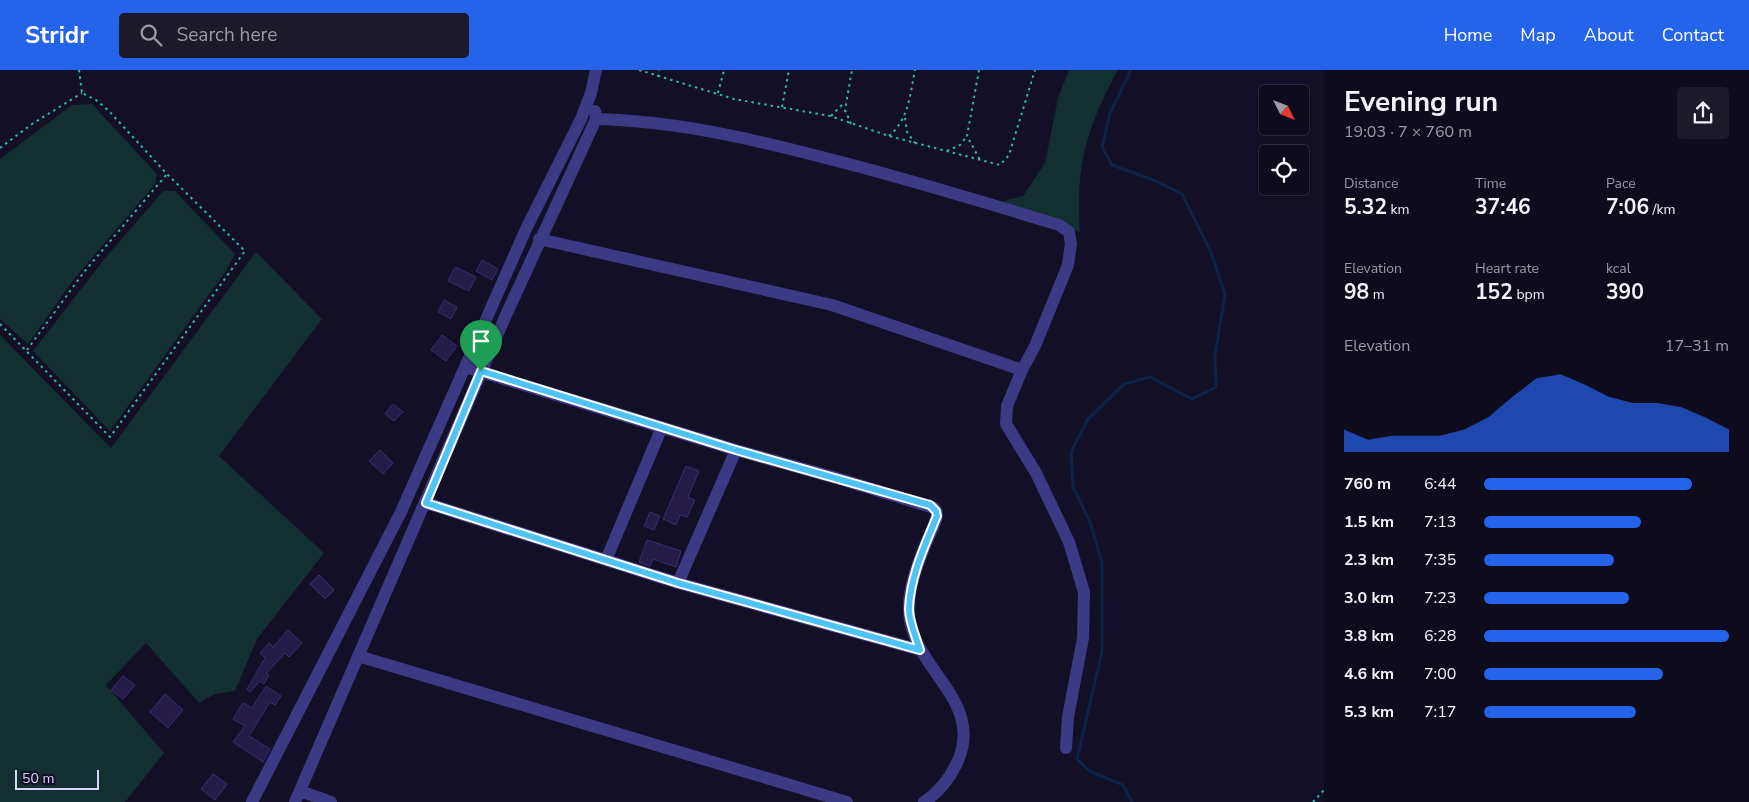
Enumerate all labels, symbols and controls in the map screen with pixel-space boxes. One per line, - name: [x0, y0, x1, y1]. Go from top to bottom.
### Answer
- search box: [119, 13, 469, 58]
- text: Stridr: [25, 19, 89, 51]
- icon: search: [137, 21, 165, 49]
- text: Search here: [177, 22, 277, 48]
- text: Home: [1444, 23, 1492, 47]
- text: Map: [1520, 23, 1556, 47]
- text: About: [1584, 23, 1634, 47]
- text: Contact: [1662, 23, 1724, 47]
- text: Evening run: [1344, 83, 1498, 121]
- north arrow: [1259, 85, 1309, 135]
- map controls: [1259, 85, 1309, 195]
- button: share: [1677, 87, 1729, 139]
- text: 19:03 · 7 × 760 m: [1344, 121, 1472, 143]
- button: locate: [1259, 145, 1309, 195]
- text: Distance: [1344, 174, 1398, 193]
- text: Time: [1475, 174, 1506, 193]
- text: Pace: [1606, 174, 1636, 193]
- text: 5.32: [1344, 193, 1387, 221]
- text: 37:46: [1475, 193, 1531, 221]
- text: 7:06: [1606, 193, 1649, 221]
- text: km: [1387, 200, 1410, 219]
- text: /km: [1649, 200, 1676, 219]
- text: Elevation: [1344, 259, 1402, 278]
- text: Heart rate: [1475, 259, 1539, 278]
- text: kcal: [1606, 259, 1631, 278]
- text: 98: [1344, 278, 1369, 306]
- text: 152: [1475, 278, 1513, 306]
- text: 390: [1606, 278, 1644, 306]
- text: m: [1369, 285, 1385, 304]
- text: bpm: [1513, 285, 1545, 304]
- pin: [460, 320, 502, 371]
- icon: arrive: [467, 327, 495, 355]
- text: Elevation: [1344, 335, 1410, 357]
- text: 17–31 m: [1665, 335, 1729, 357]
- text: 760 m: [1344, 473, 1391, 495]
- text: 6:44: [1424, 473, 1456, 495]
- text: 1.5 km: [1344, 511, 1394, 533]
- text: 7:13: [1424, 511, 1456, 533]
- text: 2.3 km: [1344, 549, 1394, 571]
- text: 7:35: [1424, 549, 1456, 571]
- text: 3.0 km: [1344, 587, 1394, 609]
- text: 7:23: [1424, 587, 1456, 609]
- text: 3.8 km: [1344, 625, 1394, 647]
- text: 6:28: [1424, 625, 1456, 647]
- text: 4.6 km: [1344, 663, 1394, 685]
- text: 7:00: [1424, 663, 1456, 685]
- text: 5.3 km: [1344, 701, 1394, 723]
- text: 7:17: [1424, 701, 1456, 723]
- scale bar: [15, 767, 99, 790]
- text: 50 m: [22, 769, 54, 788]

